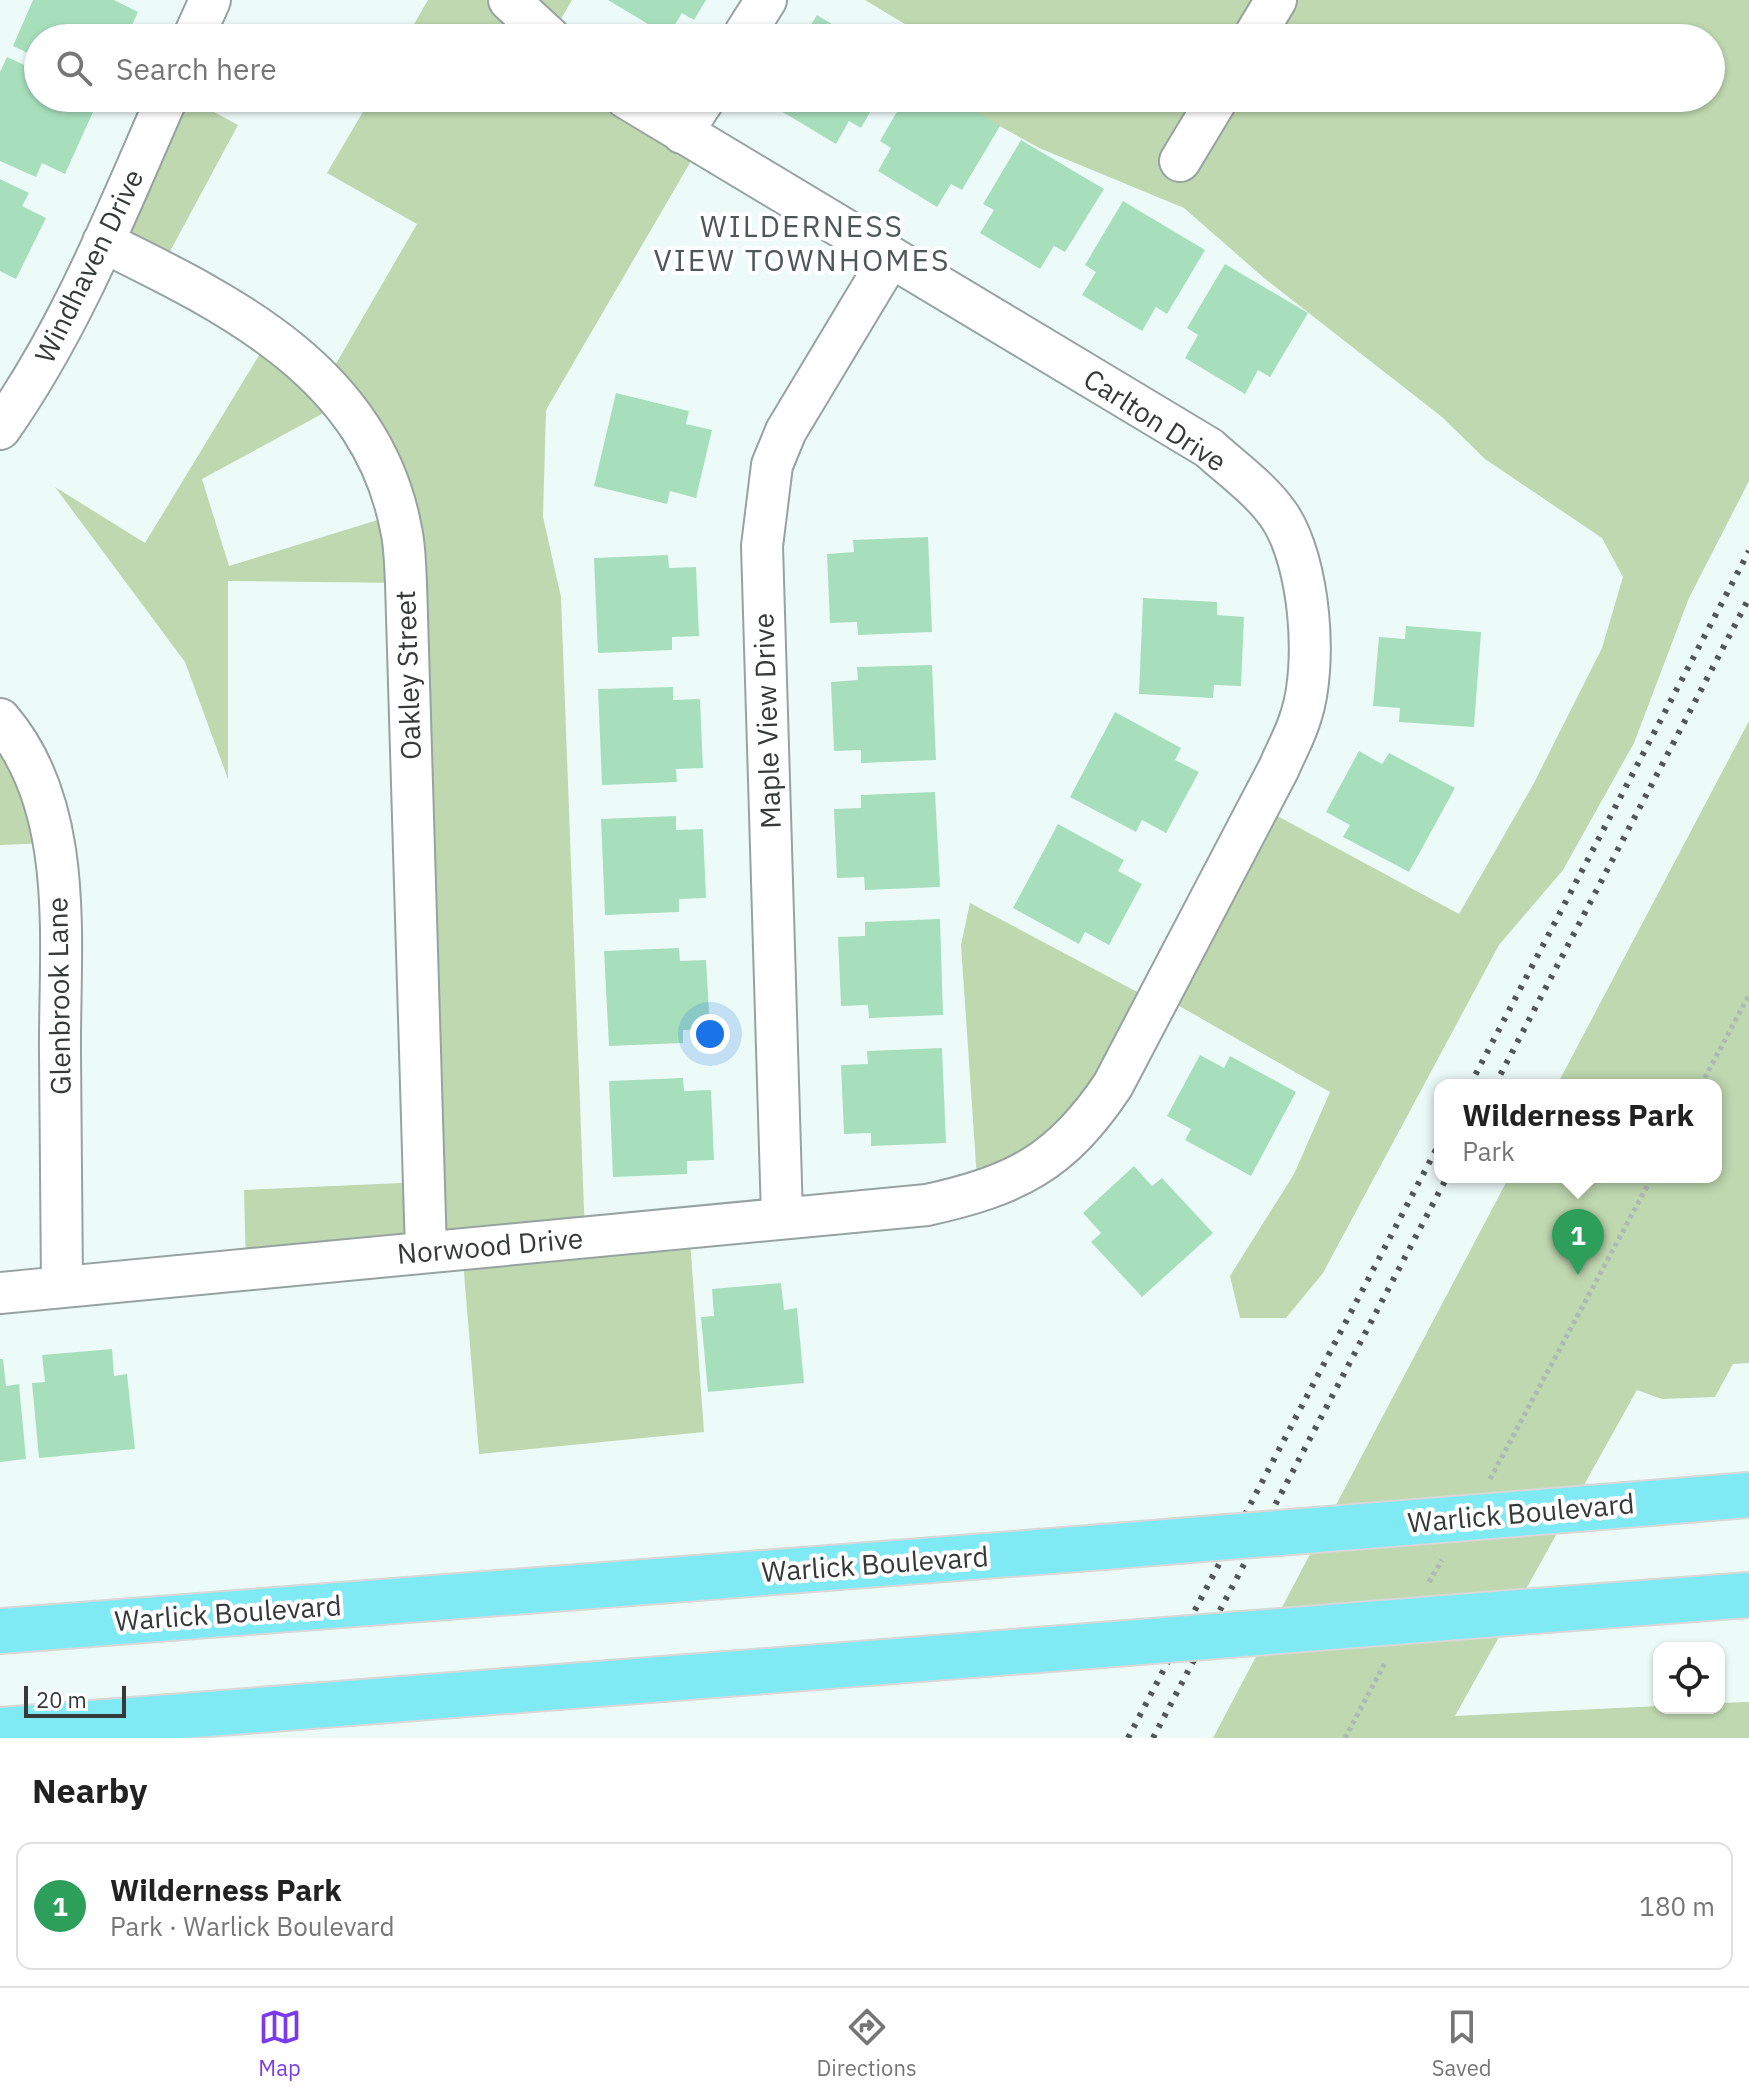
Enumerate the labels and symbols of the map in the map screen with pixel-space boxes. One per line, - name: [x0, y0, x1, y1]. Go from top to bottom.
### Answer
- street label: Windhaven Drive: [26, 163, 151, 369]
- district label: WILDERNESS VIEW TOWNHOMES: [653, 206, 951, 279]
- street label: Carlton Drive: [1077, 360, 1234, 479]
- street label: Oakley Street: [386, 590, 429, 760]
- street label: Maple View Drive: [744, 612, 789, 830]
- street label: Glenbrook Lane: [38, 897, 79, 1095]
- your location: [690, 1014, 730, 1054]
- pin: 1: [1552, 1209, 1604, 1275]
- street label: Norwood Drive: [395, 1219, 584, 1272]
- street label: Warlick Boulevard: [1406, 1484, 1636, 1541]
- street label: Warlick Boulevard: [760, 1537, 990, 1590]
- street label: Warlick Boulevard: [113, 1586, 343, 1639]
- scale bar: [24, 1682, 126, 1718]

